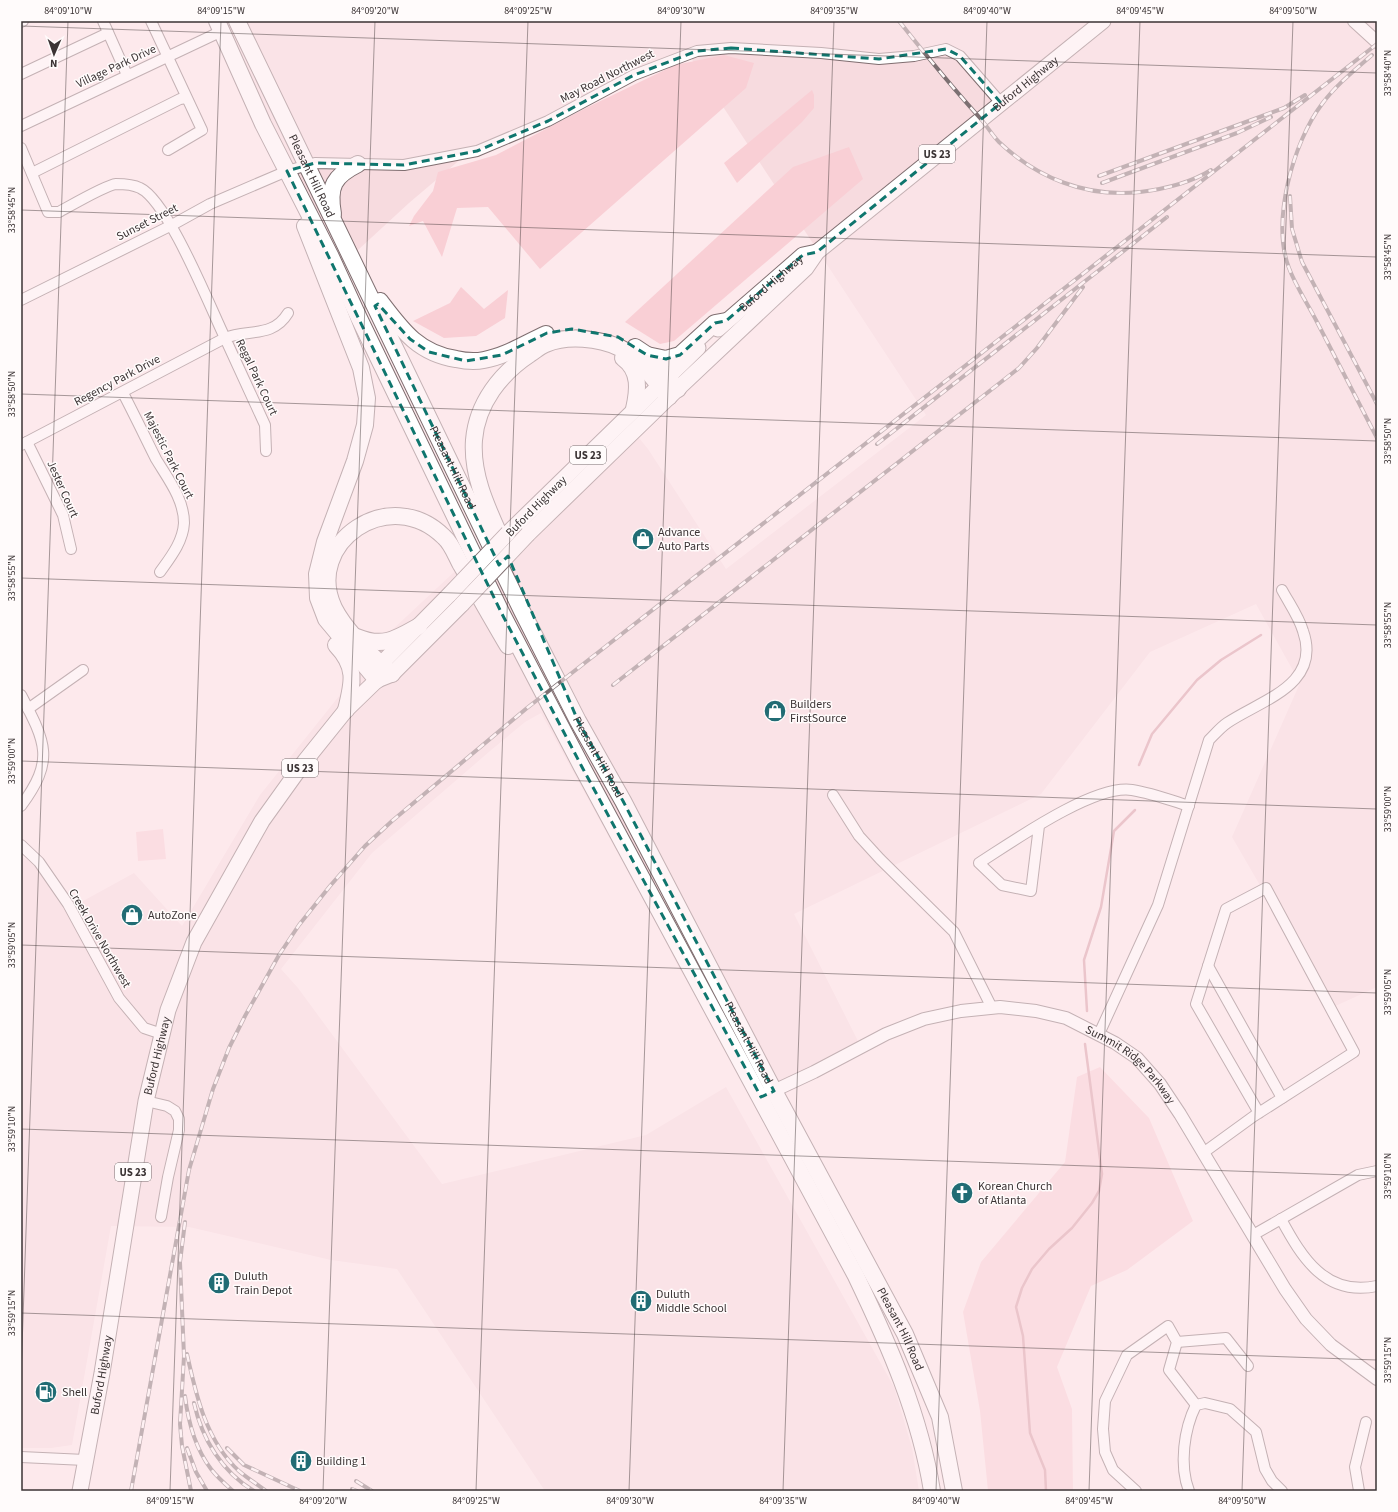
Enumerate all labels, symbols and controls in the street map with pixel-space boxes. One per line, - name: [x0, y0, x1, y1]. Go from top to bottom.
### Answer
- text: 84°09'10"W: [44, 4, 92, 18]
- text: 84°09'15"W: [197, 4, 245, 18]
- text: 84°09'20"W: [351, 4, 399, 18]
- text: 84°09'25"W: [504, 4, 552, 18]
- text: 84°09'30"W: [657, 4, 705, 18]
- text: 84°09'35"W: [810, 4, 858, 18]
- text: 84°09'40"W: [963, 4, 1011, 18]
- text: 84°09'45"W: [1116, 4, 1164, 18]
- text: 84°09'50"W: [1269, 4, 1317, 18]
- north arrow: [34, 34, 74, 74]
- street label: Village Park Drive: [73, 40, 159, 92]
- street label: May Road Northwest: [557, 45, 657, 107]
- text: 33°58'40"N: [1381, 50, 1395, 96]
- street label: Buford Highway: [989, 52, 1062, 116]
- text: N: [50, 56, 58, 71]
- street label: Pleasant Hill Road: [284, 131, 339, 221]
- road number: US 23: [919, 145, 955, 163]
- text: 33°58'45"N: [5, 187, 19, 233]
- street label: Sunset Street: [114, 200, 181, 245]
- text: 33°58'45"N: [1381, 234, 1395, 280]
- street label: Buford Highway: [735, 250, 807, 316]
- street label: Regal Park Court: [231, 336, 282, 418]
- street label: Regency Park Drive: [71, 351, 163, 410]
- text: 33°58'50"N: [5, 371, 19, 417]
- street label: Majestic Park Court: [139, 408, 198, 502]
- text: 33°58'50"N: [1381, 418, 1395, 464]
- street label: Pleasant Hill Road: [425, 423, 480, 512]
- road number: US 23: [570, 446, 606, 464]
- street label: Jester Court: [42, 458, 83, 521]
- street label: Buford Highway: [502, 472, 571, 541]
- place label: Advance Auto Parts: [658, 524, 709, 555]
- shop icon: Advance Auto Parts: [630, 526, 656, 552]
- text: 33°58'55"N: [5, 555, 19, 601]
- text: 33°58'55"N: [1381, 602, 1395, 648]
- place label: Builders FirstSource: [790, 696, 847, 727]
- shop icon: Builders FirstSource: [762, 698, 788, 724]
- street label: Pleasant Hill Road: [568, 714, 628, 801]
- text: 33°59'00"N: [5, 738, 19, 784]
- road number: US 23: [282, 759, 318, 777]
- text: 33°59'00"N: [1381, 786, 1395, 832]
- street label: Creek Drive Northwest: [64, 886, 135, 991]
- shop icon: AutoZone: [119, 902, 145, 928]
- place label: AutoZone: [148, 907, 197, 924]
- text: 33°59'05"N: [5, 922, 19, 968]
- text: 33°59'05"N: [1381, 969, 1395, 1015]
- street label: Pleasant Hill Road: [720, 999, 777, 1087]
- street label: Buford Highway: [140, 1015, 175, 1097]
- street label: Summit Ridge Parkway: [1082, 1021, 1179, 1108]
- text: 33°59'10"N: [5, 1106, 19, 1152]
- text: 33°59'10"N: [1381, 1153, 1395, 1199]
- road number: US 23: [115, 1163, 151, 1181]
- place label: Korean Church of Atlanta: [978, 1178, 1052, 1209]
- church icon: Korean Church of Atlanta: [949, 1180, 975, 1206]
- place label: Duluth Train Depot: [234, 1268, 292, 1299]
- building icon: Duluth Train Depot: [206, 1270, 232, 1296]
- street label: Pleasant Hill Road: [872, 1284, 928, 1373]
- place label: Duluth Middle School: [656, 1286, 727, 1317]
- building icon: Duluth Middle School: [628, 1288, 654, 1314]
- text: 33°59'15"N: [5, 1290, 19, 1336]
- street label: Buford Highway: [86, 1334, 117, 1416]
- text: 33°59'15"N: [1381, 1337, 1395, 1383]
- fuel station icon: Shell: [33, 1379, 59, 1405]
- place label: Shell: [62, 1384, 87, 1401]
- building icon: Building 1: [288, 1448, 314, 1474]
- place label: Building 1: [316, 1453, 366, 1470]
- text: 84°09'15"W: [146, 1494, 194, 1508]
- text: 84°09'20"W: [299, 1494, 347, 1508]
- text: 84°09'25"W: [452, 1494, 500, 1508]
- text: 84°09'30"W: [606, 1494, 654, 1508]
- text: 84°09'35"W: [759, 1494, 807, 1508]
- text: 84°09'40"W: [912, 1494, 960, 1508]
- text: 84°09'45"W: [1065, 1494, 1113, 1508]
- text: 84°09'50"W: [1218, 1494, 1266, 1508]

